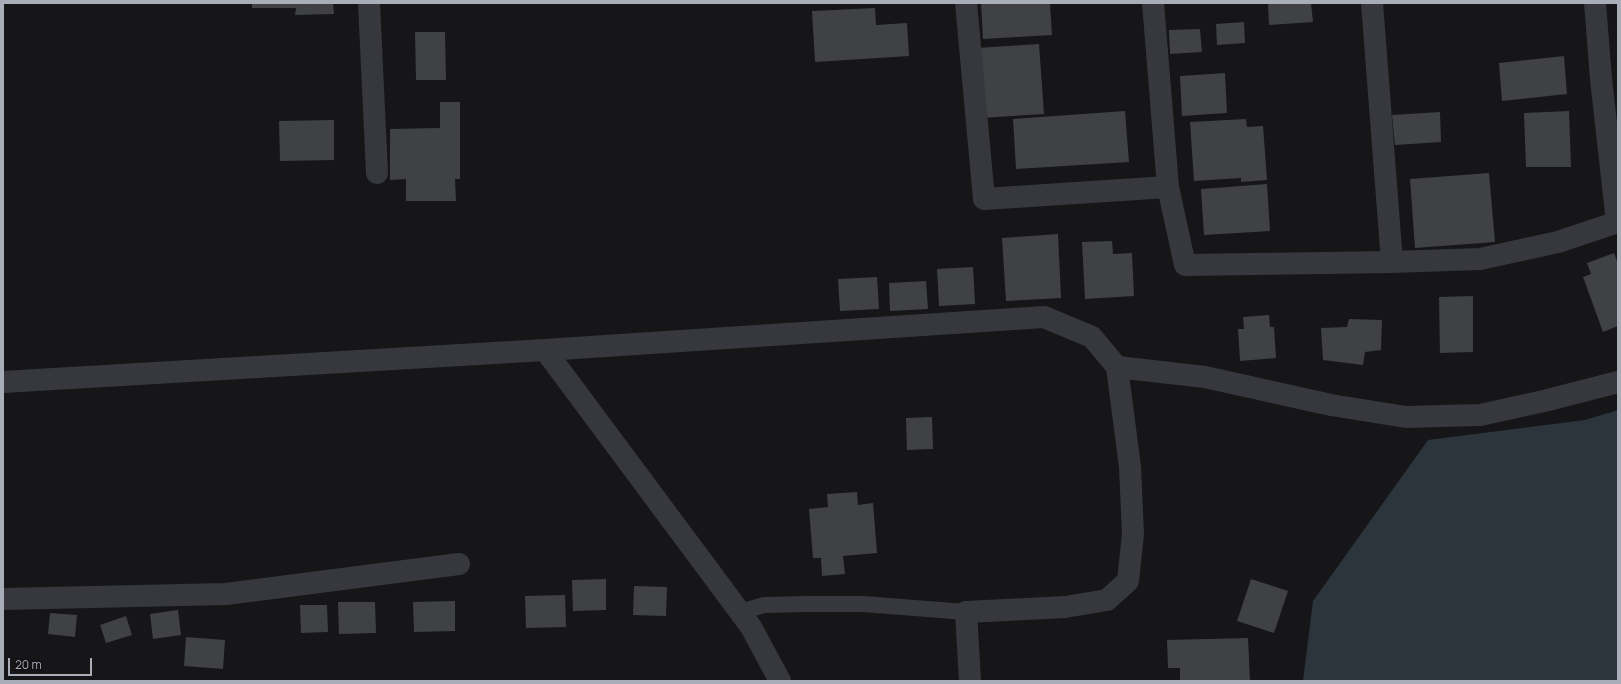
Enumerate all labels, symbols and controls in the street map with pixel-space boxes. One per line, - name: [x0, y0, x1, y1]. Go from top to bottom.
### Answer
- scale bar: [10, 650, 94, 676]
- text: 20 m: [15, 656, 42, 673]

